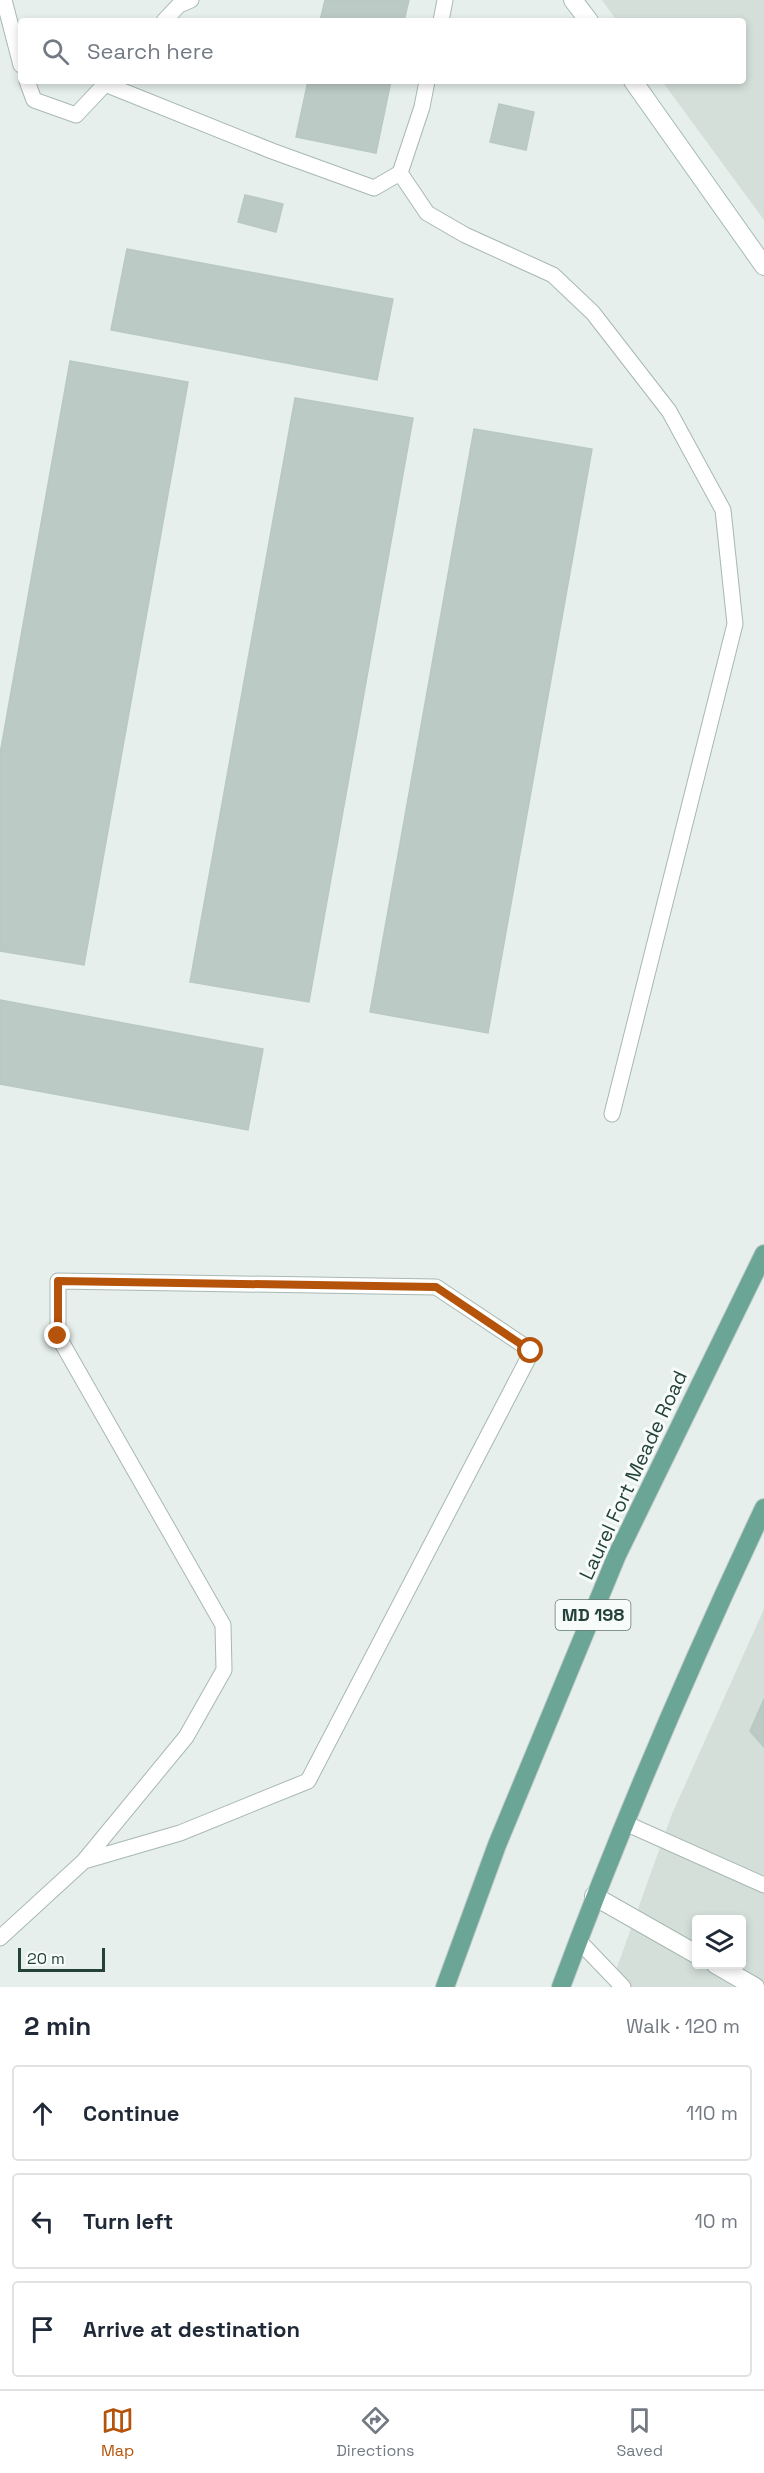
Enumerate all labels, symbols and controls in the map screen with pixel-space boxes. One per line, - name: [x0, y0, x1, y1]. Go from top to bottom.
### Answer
- search box: [18, 18, 746, 84]
- icon: search: [39, 35, 72, 68]
- text: Search here: [87, 37, 214, 65]
- route end: [44, 1322, 70, 1348]
- route start: [517, 1337, 543, 1363]
- street label: Laurel Fort Meade Road: [573, 1366, 693, 1584]
- road number: MD 198: [556, 1600, 630, 1630]
- map controls: [692, 1915, 746, 1969]
- button: layers: [692, 1915, 746, 1969]
- scale bar: [18, 1945, 105, 1972]
- text: 20 m: [27, 1948, 65, 1969]
- text: 2 min: [24, 2009, 91, 2043]
- text: Walk · 120 m: [626, 2013, 740, 2039]
- icon: ahead: [26, 2097, 59, 2130]
- text: Continue: [83, 2099, 179, 2127]
- text: 110 m: [686, 2100, 738, 2126]
- icon: left: [26, 2205, 59, 2238]
- text: Turn left: [83, 2207, 173, 2235]
- text: 10 m: [694, 2208, 738, 2234]
- icon: arrive: [26, 2313, 59, 2346]
- text: Arrive at destination: [83, 2315, 300, 2343]
- tab: Map: [101, 2404, 134, 2461]
- tab: Directions: [336, 2404, 415, 2461]
- tab: Saved: [616, 2404, 663, 2461]

